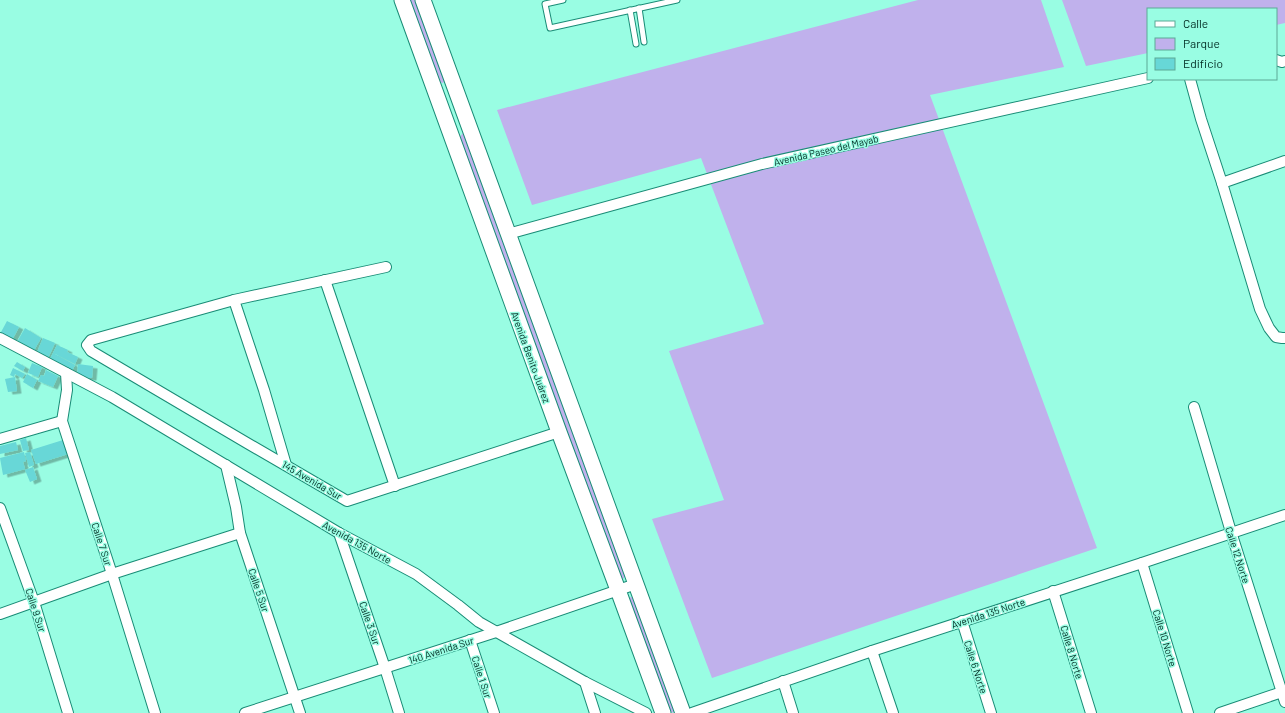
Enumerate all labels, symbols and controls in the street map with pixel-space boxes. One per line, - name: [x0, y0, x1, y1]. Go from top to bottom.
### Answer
- legend: [1147, 8, 1277, 80]
- text: Calle: [1183, 16, 1208, 30]
- text: Parque: [1183, 36, 1220, 50]
- text: Edificio: [1183, 56, 1223, 70]
- street label: Avenida Paseo del Mayab: [772, 132, 880, 168]
- street label: Avenida Benito Juárez: [509, 310, 553, 405]
- street label: 145 Avenida Sur: [280, 458, 344, 502]
- street label: Avenida 135 Norte: [321, 518, 393, 566]
- street label: Calle 7 Sur: [89, 521, 115, 567]
- street label: Calle 12 Norte: [1223, 525, 1253, 585]
- street label: Calle 5 Sur: [246, 567, 272, 614]
- street label: Calle 9 Sur: [23, 587, 49, 634]
- street label: Avenida 135 Norte: [950, 595, 1026, 631]
- street label: Calle 3 Sur: [357, 600, 383, 647]
- street label: Calle 10 Norte: [1151, 608, 1179, 668]
- street label: Calle 8 Norte: [1058, 624, 1086, 680]
- street label: 140 Avenida Sur: [407, 634, 475, 666]
- street label: Calle 6 Norte: [962, 639, 990, 695]
- street label: Calle 1 Sur: [470, 655, 495, 700]

